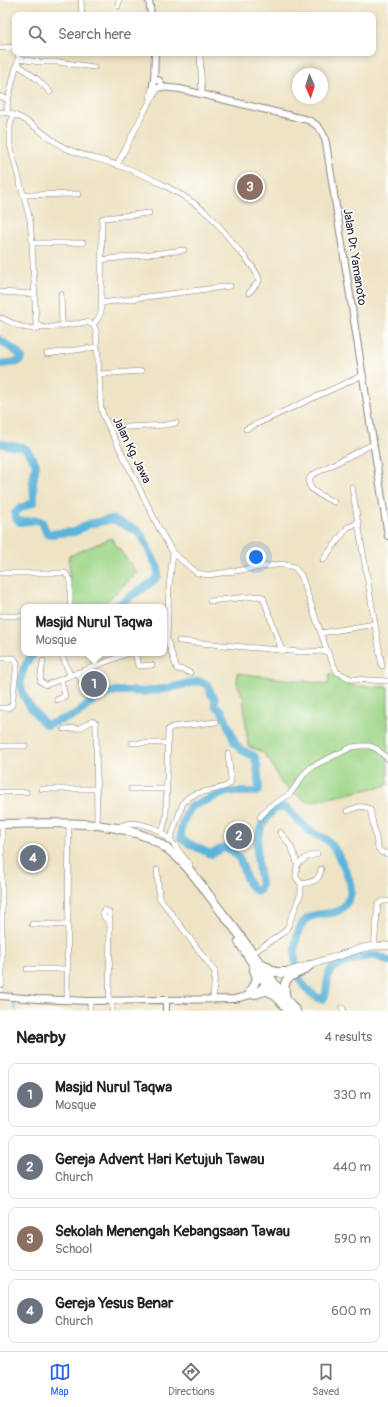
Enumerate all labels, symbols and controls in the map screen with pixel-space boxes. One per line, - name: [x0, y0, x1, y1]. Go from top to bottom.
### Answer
- search box: [12, 12, 376, 56]
- icon: search: [26, 23, 48, 45]
- text: Search here: [58, 25, 131, 44]
- north arrow: [292, 68, 328, 104]
- pin: 3: [237, 172, 263, 202]
- street label: Jalan Dr. Yamanoto: [339, 208, 370, 307]
- street label: Jalan Kg. Jawa: [109, 414, 154, 486]
- your location: [246, 547, 266, 567]
- popup: [21, 604, 167, 656]
- text: Masjid Nurul Taqwa: [35, 613, 153, 632]
- text: Mosque: [35, 632, 77, 648]
- pin: 1: [81, 669, 107, 699]
- pin: 2: [226, 821, 252, 851]
- pin: 4: [20, 843, 46, 873]
- text: Nearby: [16, 1027, 65, 1048]
- text: 4 results: [325, 1029, 372, 1045]
- text: Masjid Nurul Taqwa: [55, 1078, 172, 1097]
- text: 1: [27, 1087, 33, 1103]
- text: 330 m: [333, 1087, 371, 1103]
- text: Mosque: [55, 1097, 96, 1113]
- text: Gereja Advent Hari Ketujuh Tawau: [55, 1150, 265, 1169]
- text: 2: [26, 1159, 34, 1175]
- text: 440 m: [333, 1159, 371, 1175]
- text: Church: [55, 1169, 93, 1185]
- text: Sekolah Menengah Kebangsaan Tawau: [55, 1222, 290, 1241]
- text: 3: [26, 1231, 34, 1247]
- text: 590 m: [334, 1231, 371, 1247]
- text: School: [55, 1241, 92, 1257]
- text: Gereja Yesus Benar: [55, 1294, 173, 1313]
- text: 4: [26, 1303, 34, 1319]
- text: 600 m: [331, 1303, 371, 1319]
- text: Church: [55, 1313, 93, 1329]
- tab: Map: [49, 1361, 71, 1398]
- tab: Directions: [168, 1361, 215, 1398]
- tab: Saved: [312, 1361, 339, 1398]

